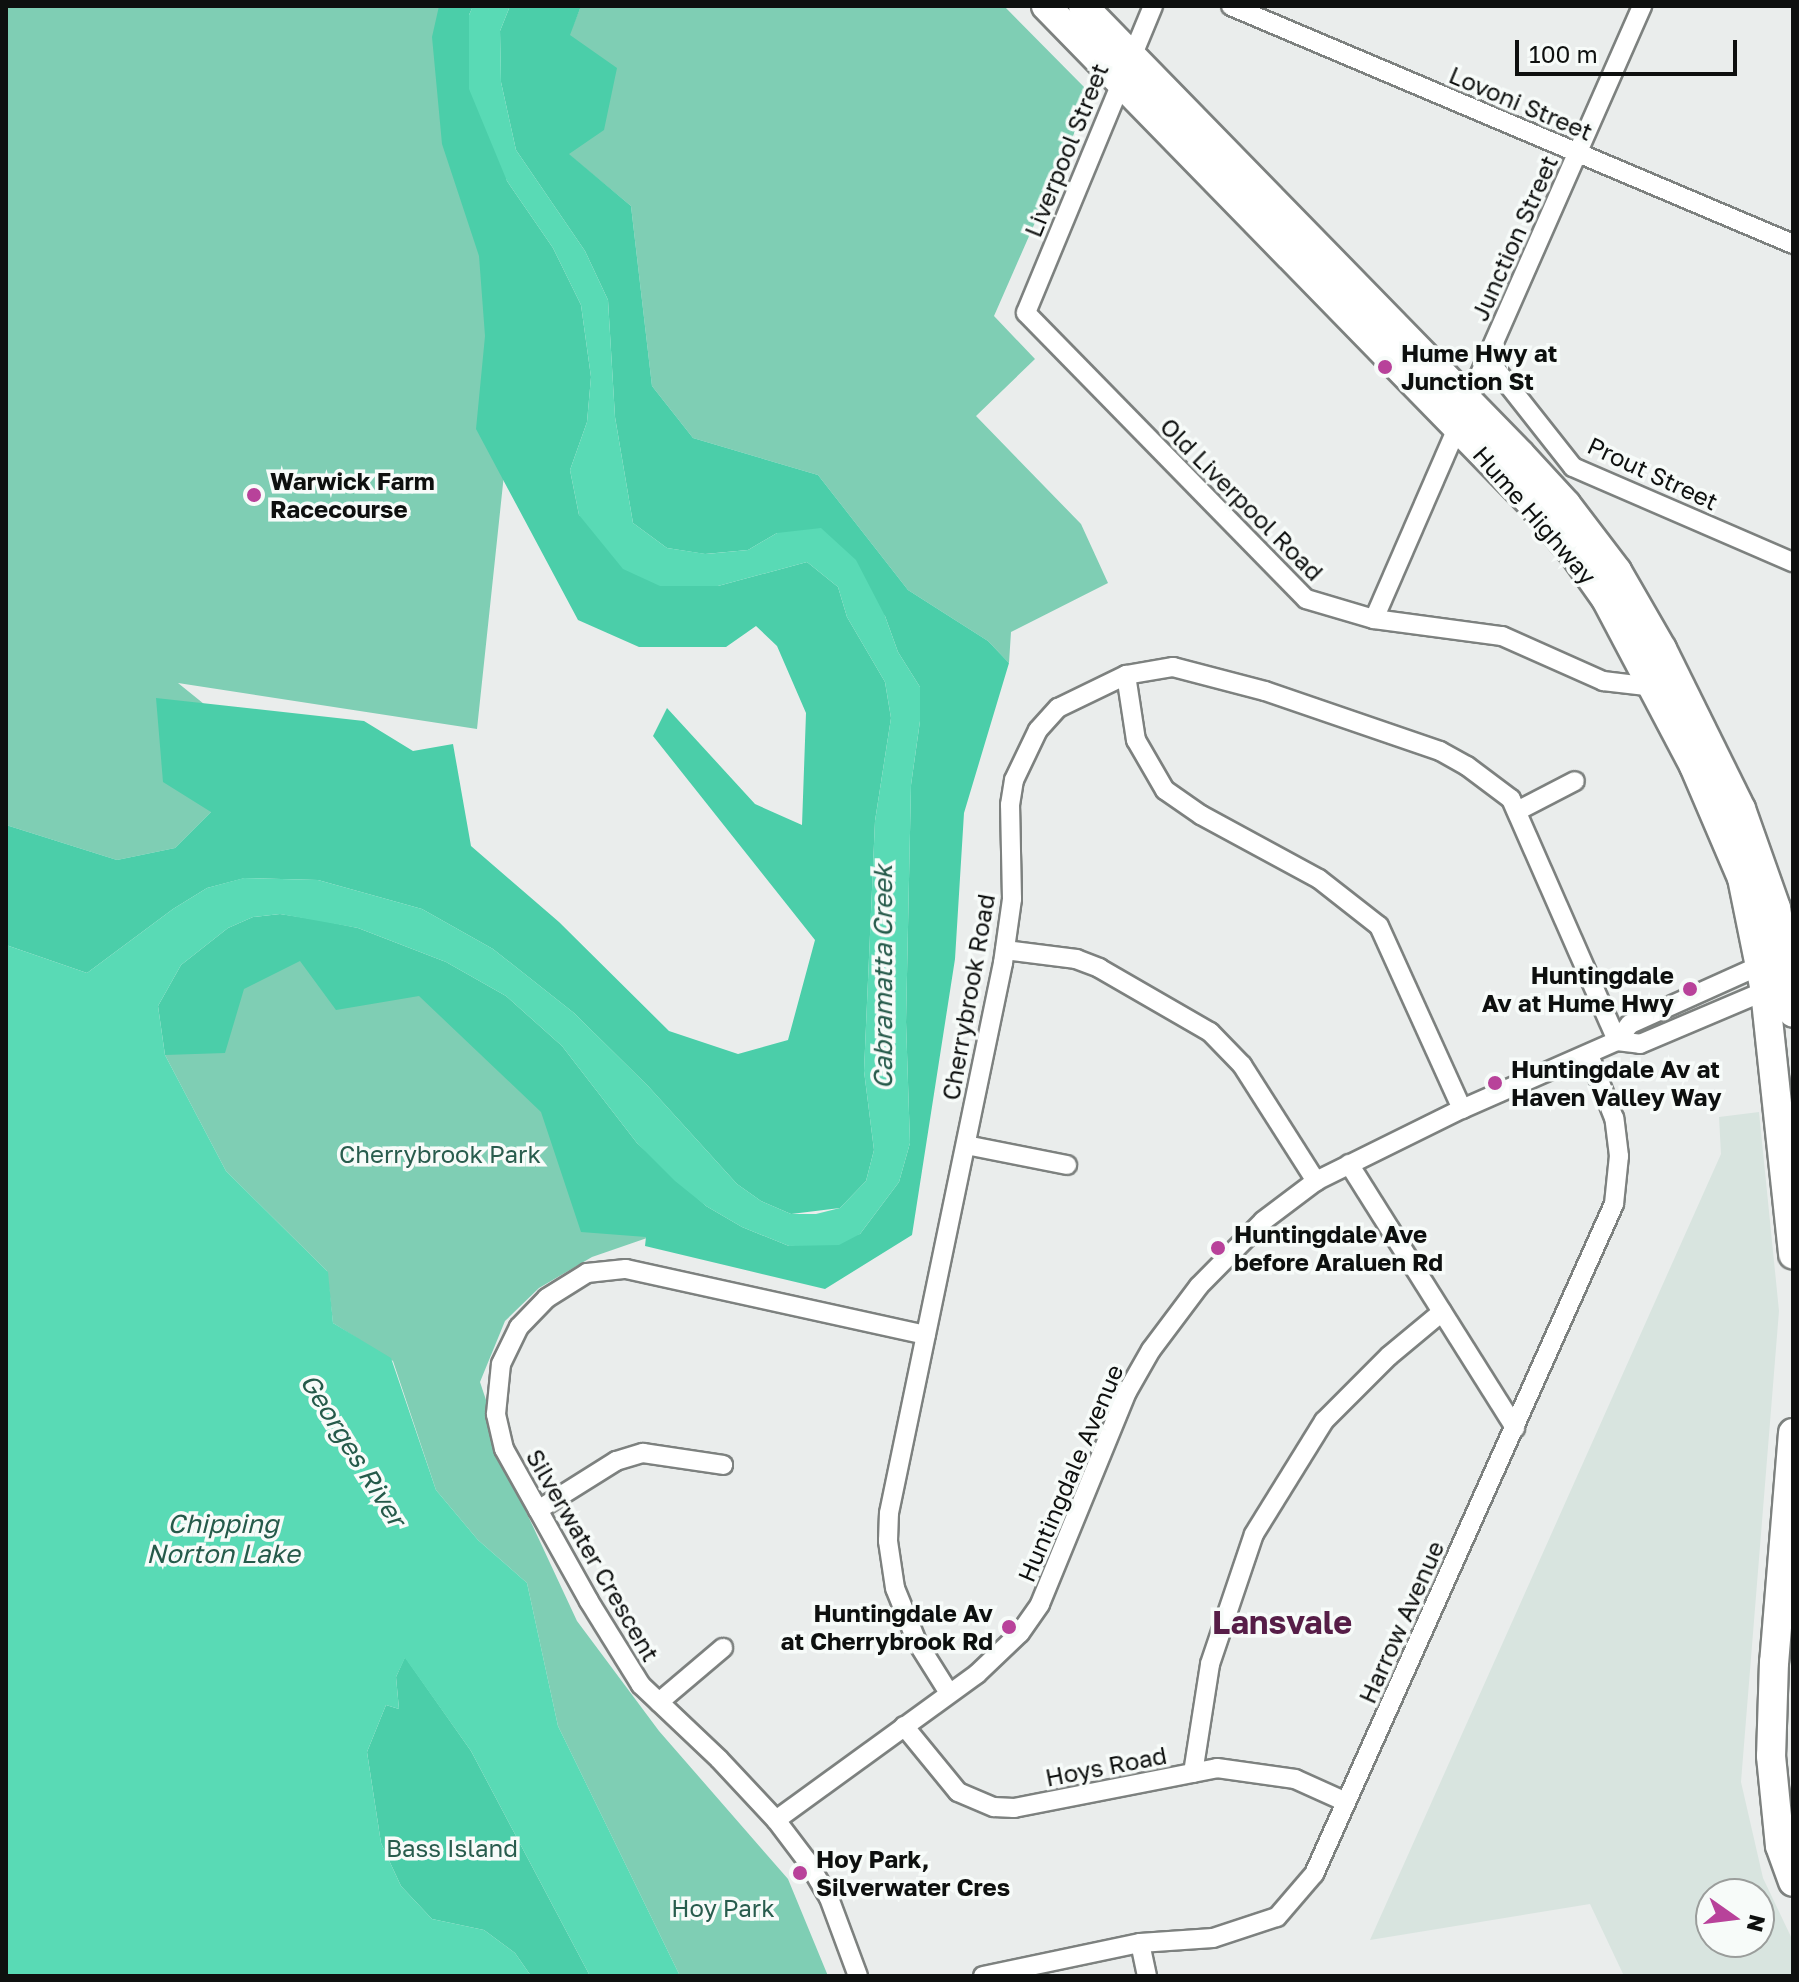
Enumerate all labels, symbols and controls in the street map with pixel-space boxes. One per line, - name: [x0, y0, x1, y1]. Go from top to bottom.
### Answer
- scale bar: [1519, 24, 1741, 74]
- text: 100 m: [1529, 39, 1598, 68]
- street label: Liverpool Street: [1018, 59, 1114, 241]
- street label: Lovoni Street: [1445, 60, 1597, 146]
- street label: Junction Street: [1465, 151, 1563, 325]
- place label: Hume Hwy at Junction St: [1401, 339, 1557, 395]
- marker: Hume Hwy at Junction St: [1376, 358, 1394, 376]
- street label: Old Liverpool Road: [1155, 412, 1329, 586]
- street label: Prout Street: [1583, 430, 1723, 516]
- street label: Hume Highway: [1467, 440, 1603, 590]
- place label: Warwick Farm Racecourse: [270, 467, 435, 523]
- marker: Warwick Farm Racecourse: [245, 486, 263, 504]
- water label: Cabramatta Creek: [867, 865, 899, 1089]
- street label: Cherrybrook Road: [936, 892, 1000, 1102]
- place label: Huntingdale Av at Hume Hwy: [1482, 961, 1674, 1017]
- marker: Huntingdale Av at Hume Hwy: [1681, 980, 1699, 998]
- place label: Huntingdale Av at Haven Valley Way: [1511, 1055, 1722, 1111]
- marker: Huntingdale Av at Haven Valley Way: [1486, 1074, 1504, 1092]
- park label: Cherrybrook Park: [339, 1140, 541, 1168]
- place label: Huntingdale Ave before Araluen Rd: [1234, 1220, 1443, 1276]
- marker: Huntingdale Ave before Araluen Rd: [1209, 1239, 1227, 1257]
- street label: Huntingdale Avenue: [1011, 1360, 1129, 1586]
- water label: Georges River: [294, 1368, 412, 1532]
- street label: Silverwater Crescent: [521, 1444, 665, 1666]
- water label: Chipping Norton Lake: [146, 1508, 300, 1570]
- street label: Harrow Avenue: [1352, 1536, 1450, 1708]
- place label: Huntingdale Av at Cherrybrook Rd: [780, 1599, 993, 1655]
- district label: Lansvale: [1212, 1603, 1352, 1641]
- marker: Huntingdale Av at Cherrybrook Rd: [1000, 1618, 1018, 1636]
- street label: Hoys Road: [1043, 1740, 1169, 1792]
- park label: Bass Island: [386, 1834, 518, 1862]
- place label: Hoy Park, Silverwater Cres: [816, 1845, 1010, 1901]
- marker: Hoy Park, Silverwater Cres: [791, 1864, 809, 1882]
- north arrow: [1695, 1878, 1775, 1958]
- park label: Hoy Park: [671, 1894, 775, 1922]
- text: N: [1742, 1912, 1772, 1935]

